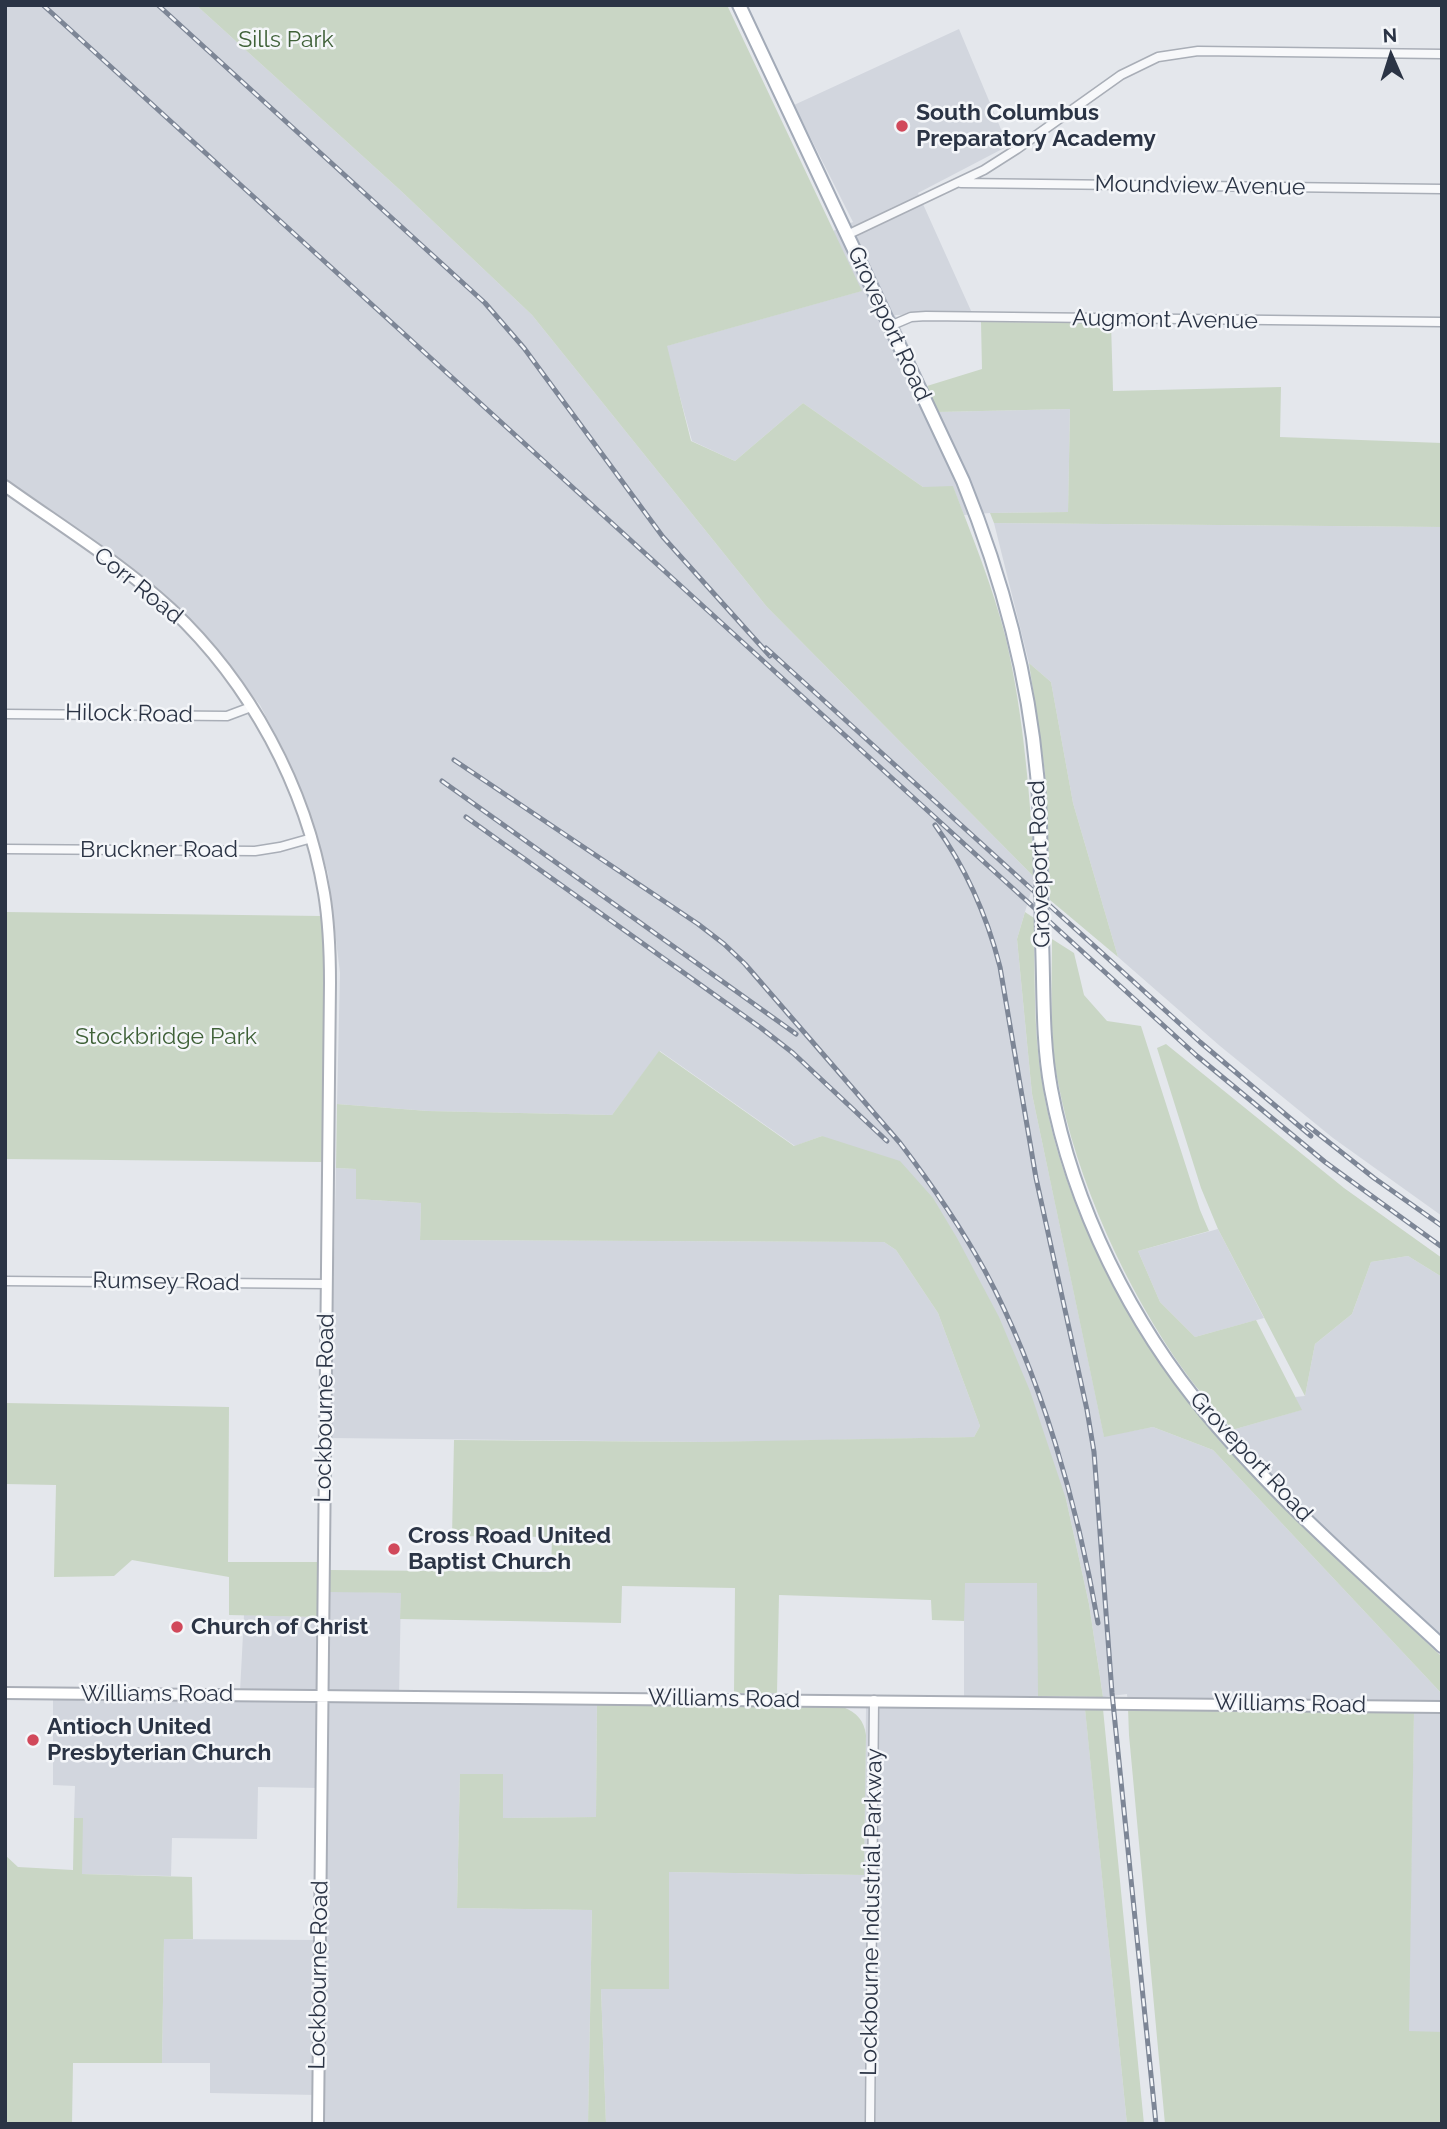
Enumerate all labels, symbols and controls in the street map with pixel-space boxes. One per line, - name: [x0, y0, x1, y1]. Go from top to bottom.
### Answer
- north arrow: [1356, 21, 1426, 91]
- text: N: [1382, 24, 1398, 46]
- park label: Sills Park: [238, 26, 334, 54]
- place label: South Columbus Preparatory Academy: [916, 99, 1156, 153]
- marker: South Columbus Preparatory Academy: [894, 118, 910, 134]
- street label: Moundview Avenue: [1094, 170, 1306, 202]
- street label: Groveport Road: [841, 242, 937, 406]
- street label: Augmont Avenue: [1072, 305, 1258, 335]
- street label: Corr Road: [88, 542, 188, 630]
- street label: Hilock Road: [65, 699, 193, 729]
- street label: Groveport Road: [1023, 780, 1057, 948]
- street label: Bruckner Road: [80, 836, 238, 864]
- park label: Stockbridge Park: [75, 1023, 257, 1051]
- street label: Rumsey Road: [92, 1267, 240, 1297]
- street label: Lockbourne Road: [310, 1313, 340, 1503]
- street label: Groveport Road: [1184, 1386, 1318, 1528]
- place label: Cross Road United Baptist Church: [408, 1522, 611, 1576]
- marker: Cross Road United Baptist Church: [386, 1541, 402, 1557]
- place label: Church of Christ: [191, 1613, 368, 1641]
- marker: Church of Christ: [169, 1619, 185, 1635]
- street label: Williams Road: [81, 1680, 233, 1708]
- street label: Williams Road: [648, 1684, 800, 1714]
- street label: Williams Road: [1214, 1689, 1366, 1719]
- place label: Antioch United Presbyterian Church: [47, 1713, 271, 1767]
- marker: Antioch United Presbyterian Church: [25, 1732, 41, 1748]
- street label: Lockbourne Industrial Parkway: [855, 1748, 889, 2076]
- street label: Lockbourne Road: [304, 1880, 334, 2070]

